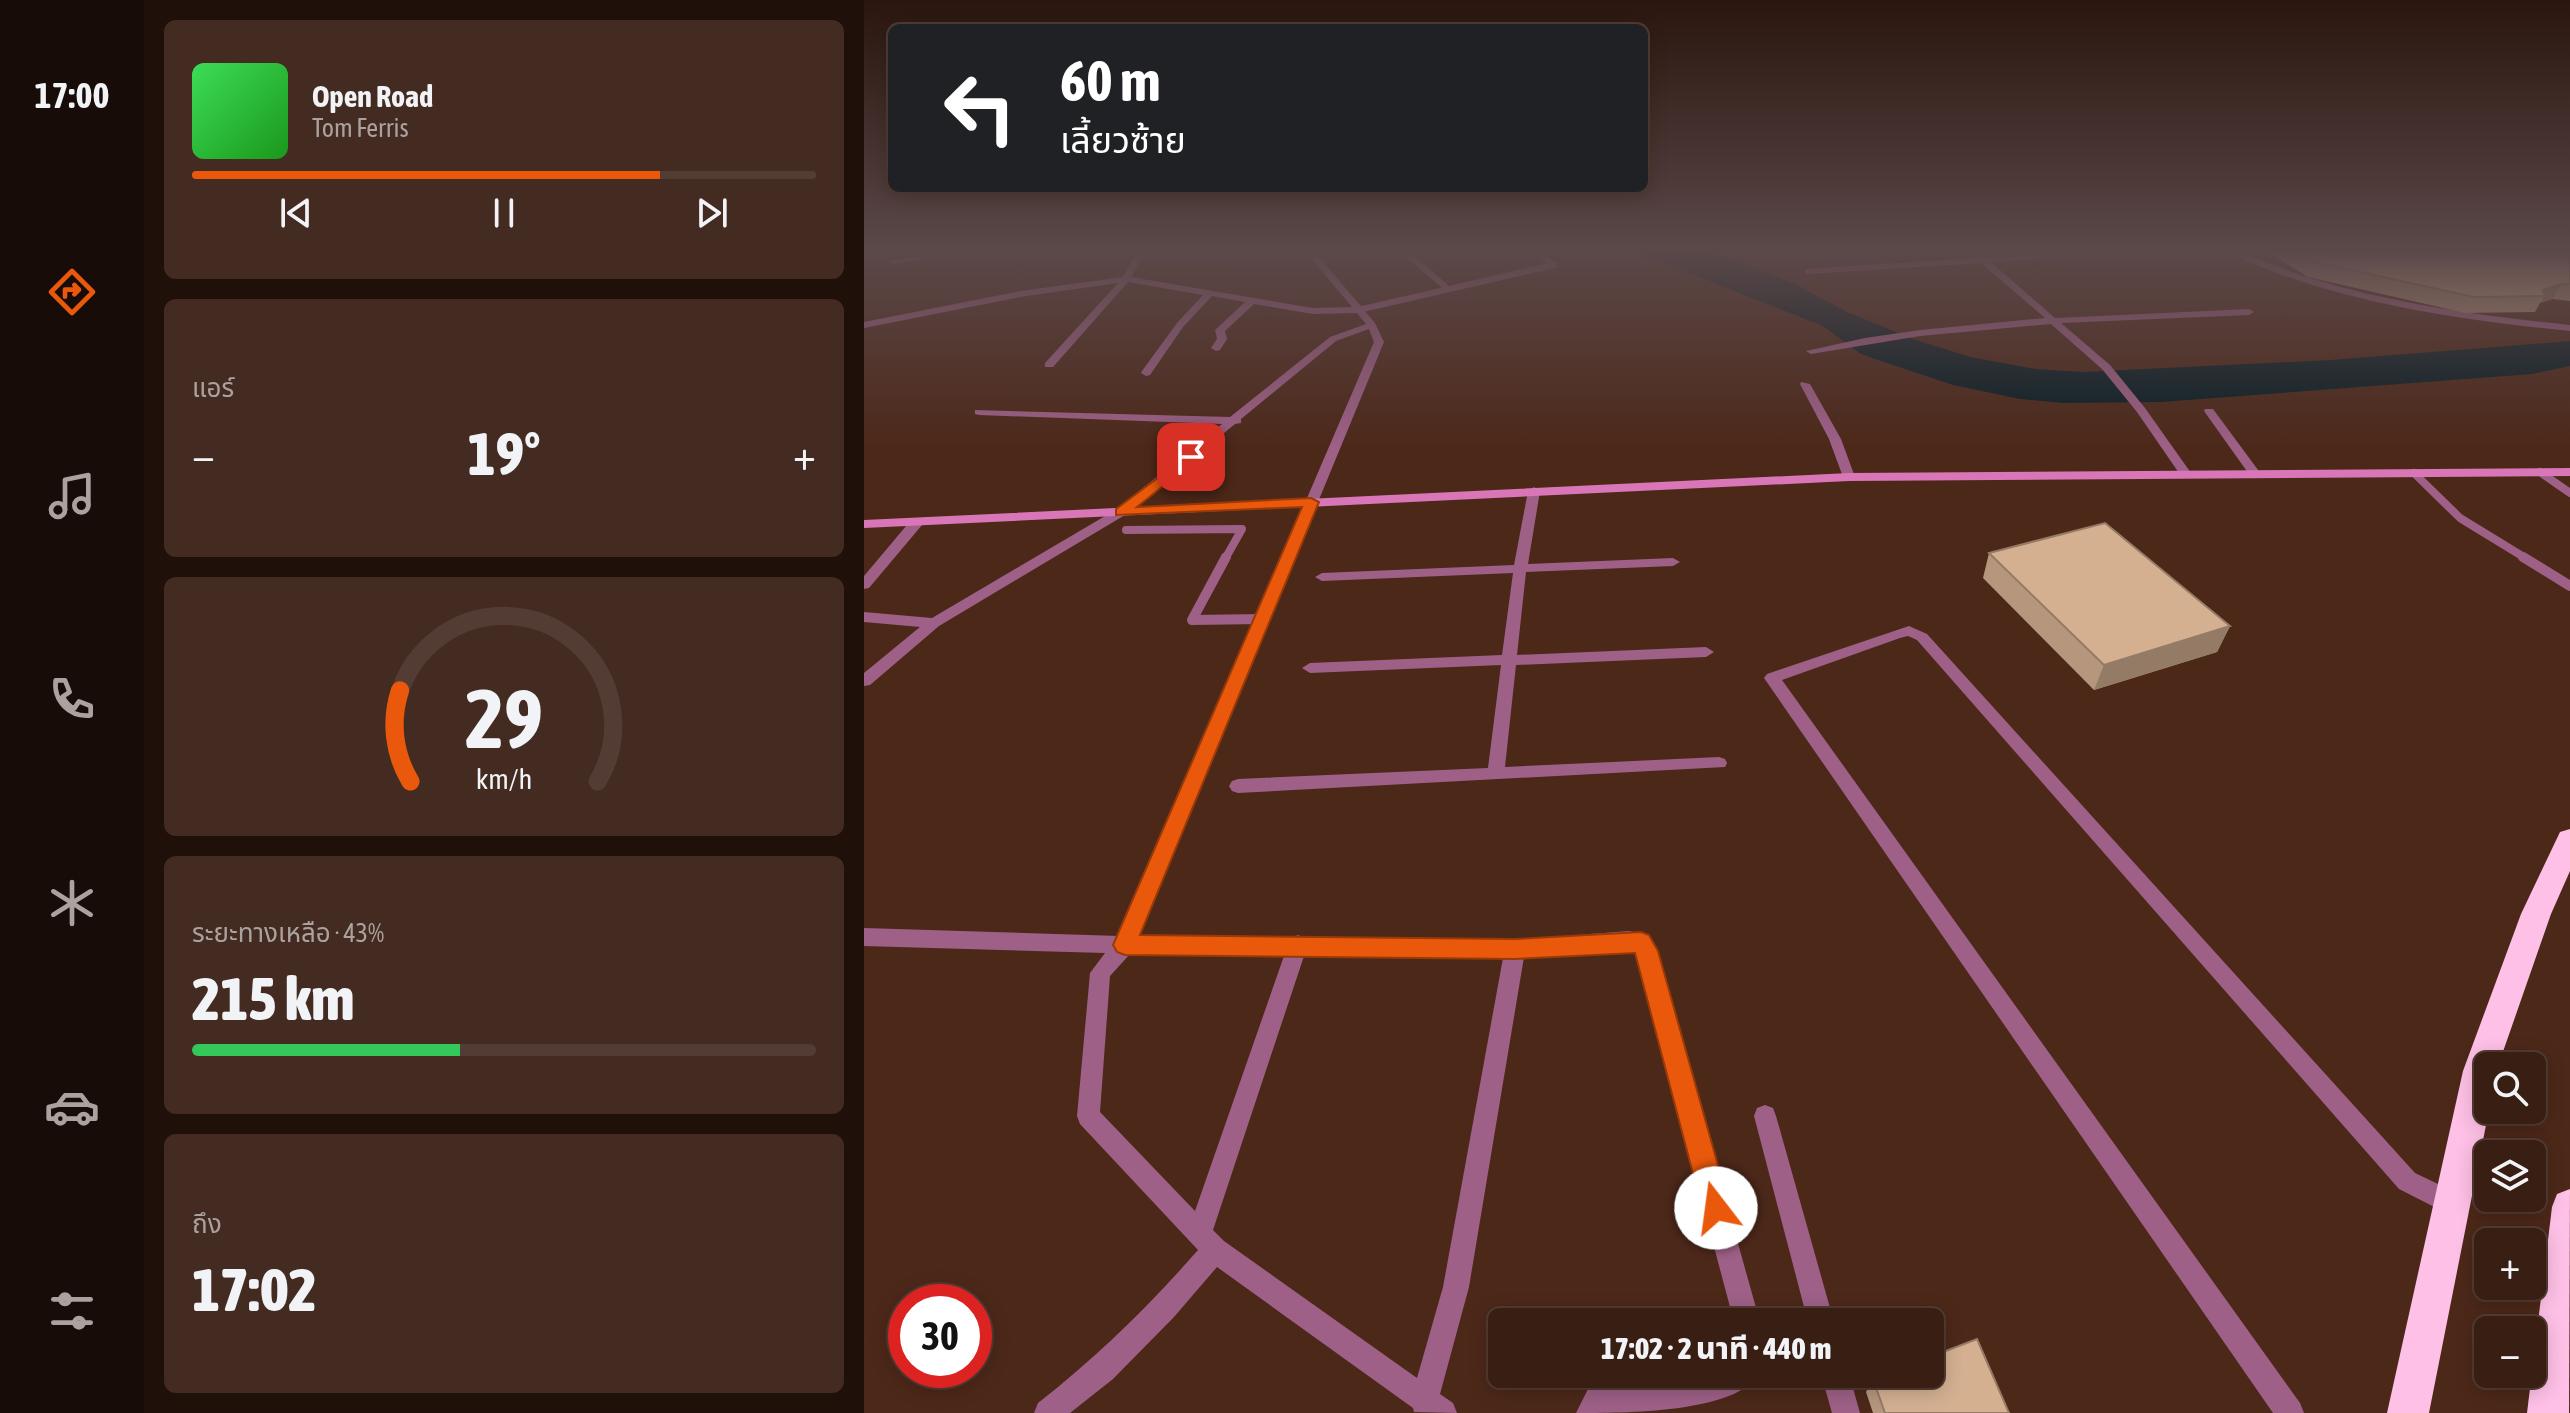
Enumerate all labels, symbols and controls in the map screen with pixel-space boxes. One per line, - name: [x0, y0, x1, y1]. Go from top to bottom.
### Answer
- text: 60 m: [1060, 49, 1161, 113]
- icon: left: [928, 56, 1032, 160]
- text: 17:00: [35, 74, 109, 116]
- text: Open Road: [312, 79, 433, 113]
- text: Tom Ferris: [312, 113, 409, 143]
- text: เลี้ยวซ้าย: [1060, 119, 1186, 161]
- icon: previous: [274, 191, 318, 235]
- icon: pause: [482, 191, 526, 235]
- icon: next: [690, 191, 734, 235]
- icon: directions: [44, 264, 100, 320]
- text: แอร์: [192, 373, 234, 403]
- text: 19°: [468, 419, 540, 488]
- pin: [1157, 423, 1225, 491]
- text: −: [192, 429, 215, 479]
- text: +: [793, 429, 816, 479]
- icon: arrive: [1169, 435, 1213, 479]
- icon: music: [44, 468, 100, 524]
- text: 29: [465, 670, 543, 766]
- icon: phone: [44, 671, 100, 727]
- text: km/h: [476, 763, 532, 796]
- icon: climate: [44, 875, 100, 931]
- text: ระยะทางเหลือ · 43%: [192, 918, 384, 948]
- text: 215 km: [192, 964, 354, 1033]
- map controls: [2474, 1052, 2546, 1388]
- button: search: [2474, 1052, 2546, 1124]
- icon: car: [44, 1079, 100, 1135]
- button: layers: [2474, 1140, 2546, 1212]
- position arrow: [1674, 1166, 1758, 1250]
- text: ถึง: [192, 1209, 222, 1239]
- button: +: [2474, 1228, 2546, 1300]
- text: 17:02: [192, 1255, 317, 1324]
- icon: filters: [44, 1283, 100, 1339]
- speed limit sign: 30: [888, 1284, 992, 1388]
- button: −: [2474, 1316, 2546, 1388]
- text: 17:02 · 2 นาที · 440 m: [1601, 1331, 1831, 1365]

